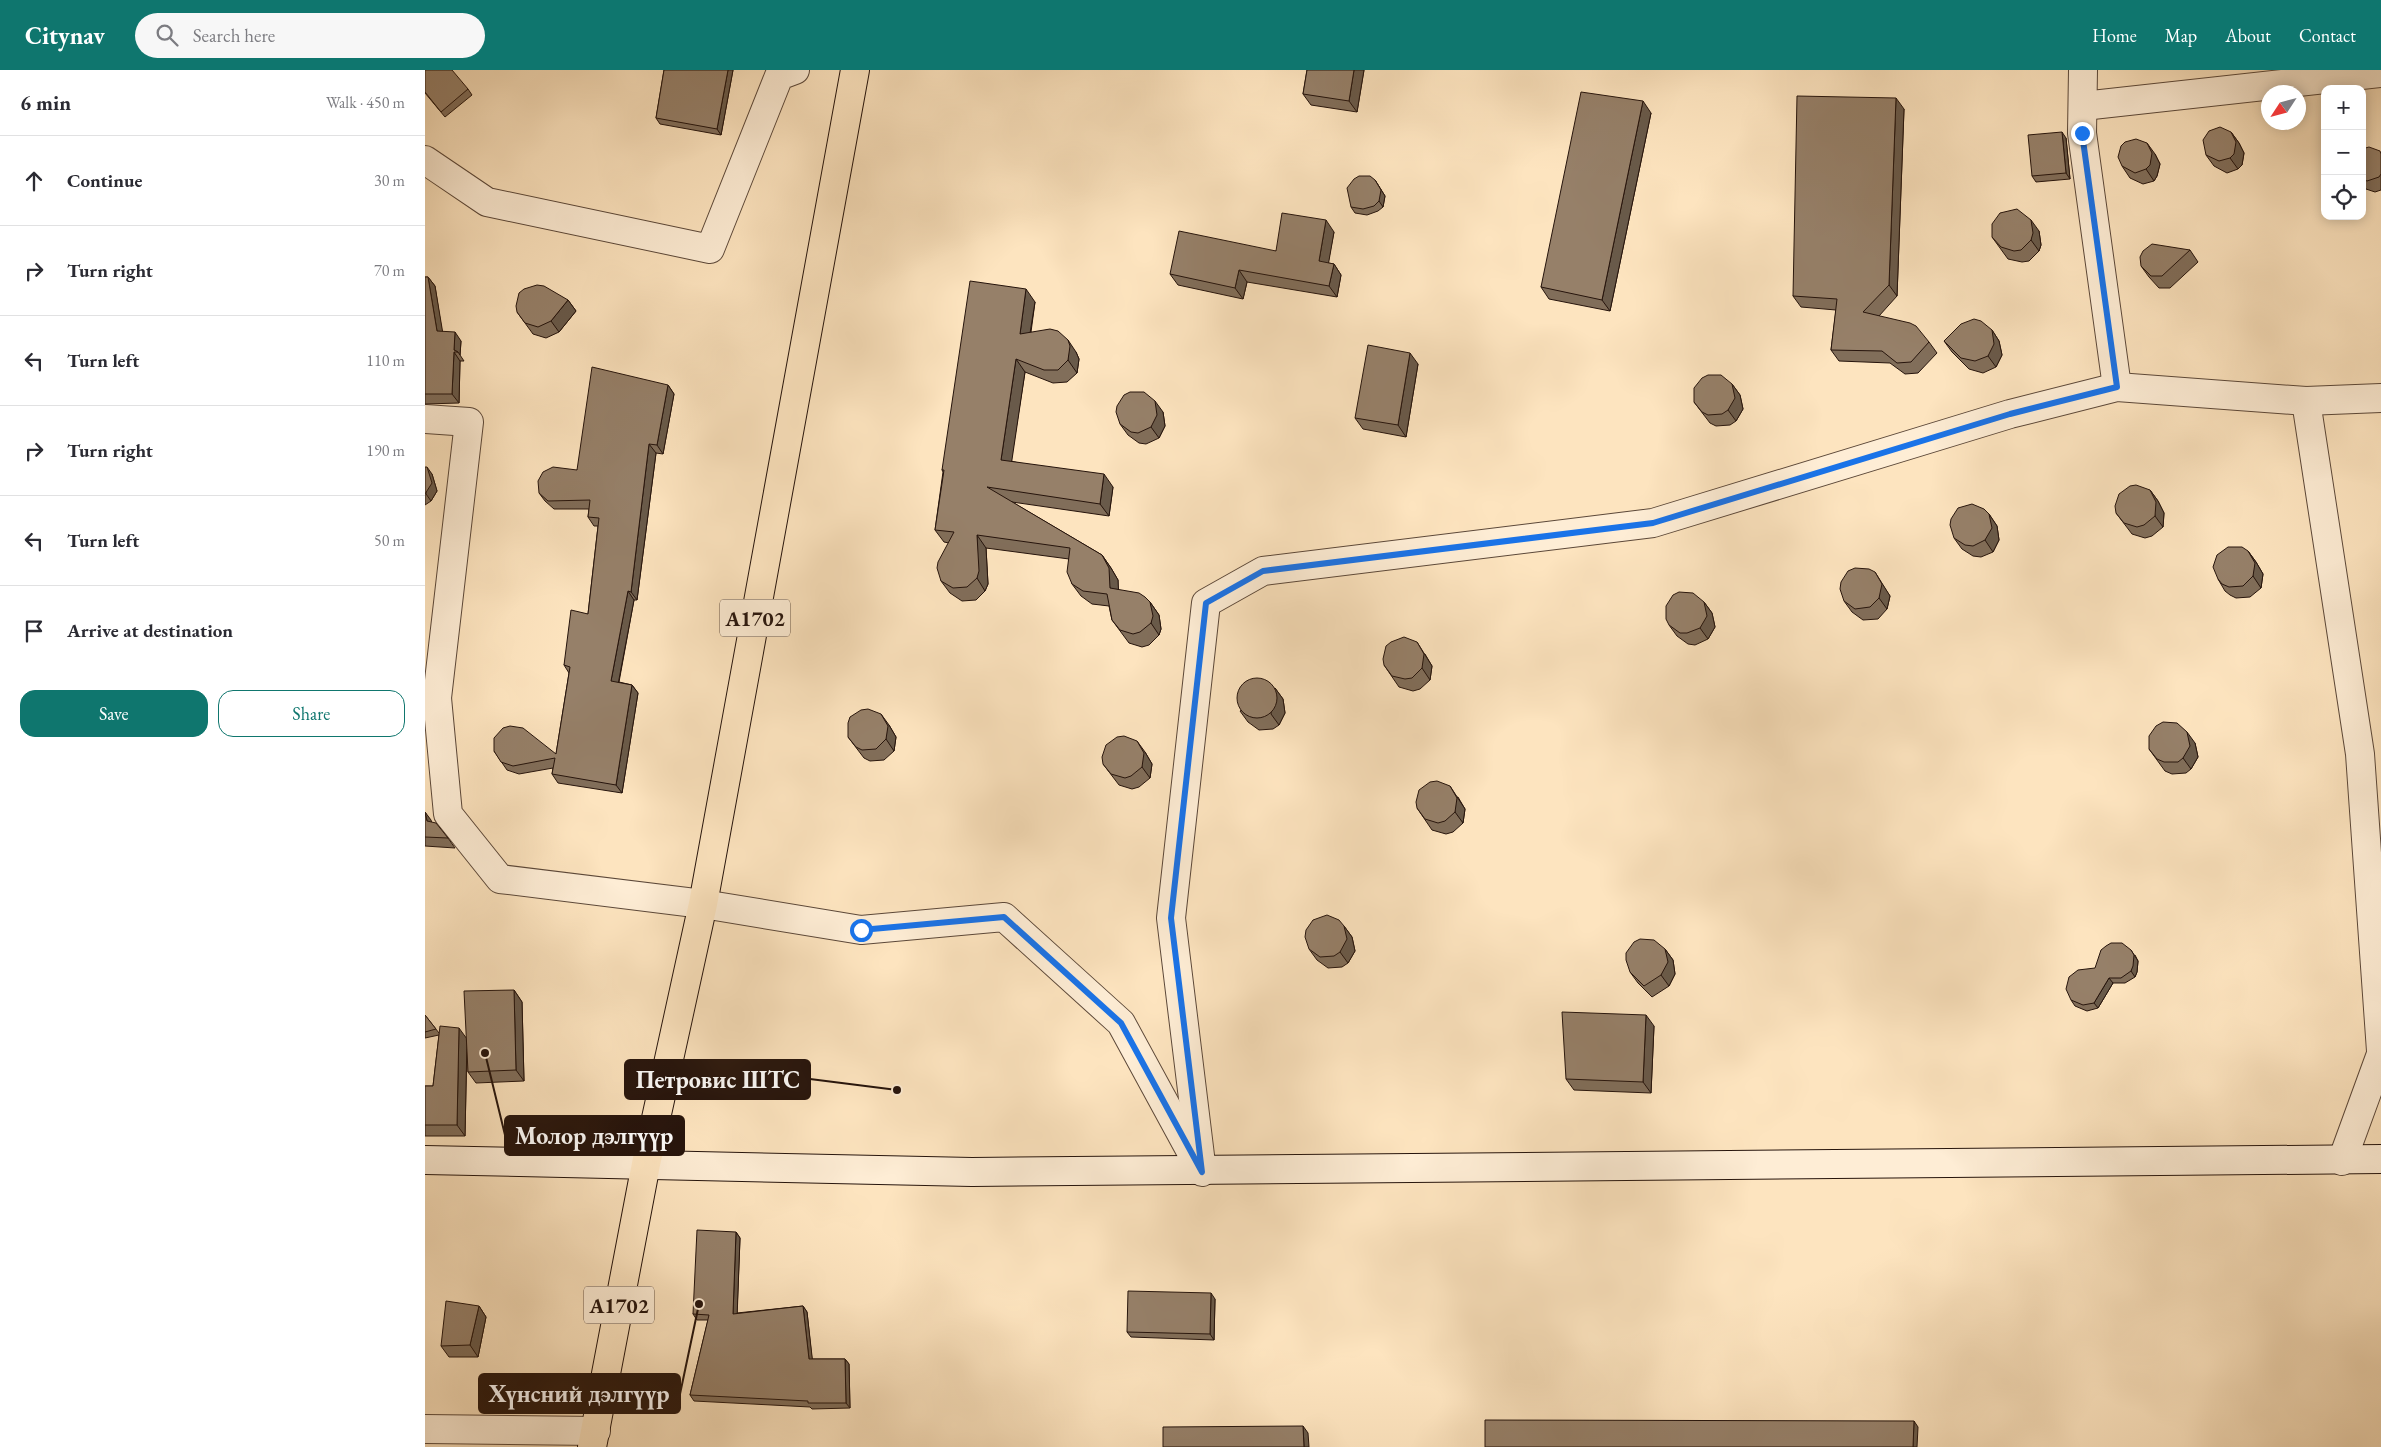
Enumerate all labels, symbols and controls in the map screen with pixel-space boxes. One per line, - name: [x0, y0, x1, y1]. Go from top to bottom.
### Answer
- search box: [135, 13, 485, 58]
- text: Citynav: [25, 20, 105, 51]
- icon: search: [153, 21, 181, 49]
- text: Search here: [193, 23, 275, 48]
- text: Home: [2092, 24, 2137, 47]
- text: Map: [2165, 24, 2197, 47]
- text: About: [2225, 24, 2271, 47]
- text: Contact: [2299, 24, 2356, 47]
- north arrow: [2261, 85, 2306, 130]
- map controls: [2321, 85, 2366, 220]
- button: +: [2321, 85, 2366, 130]
- text: 6 min: [20, 89, 71, 116]
- text: Walk · 450 m: [326, 92, 405, 113]
- route end: [2071, 122, 2094, 145]
- button: −: [2321, 130, 2366, 175]
- icon: ahead: [20, 167, 48, 195]
- text: Continue: [67, 168, 142, 193]
- text: 30 m: [374, 170, 405, 191]
- button: locate: [2321, 175, 2366, 220]
- icon: right: [20, 257, 48, 285]
- text: Turn right: [67, 258, 153, 283]
- text: 70 m: [374, 260, 405, 281]
- icon: left: [20, 347, 48, 375]
- text: Turn left: [67, 348, 139, 373]
- text: 110 m: [366, 350, 405, 371]
- icon: right: [20, 437, 48, 465]
- text: Turn right: [67, 438, 153, 463]
- text: 190 m: [366, 440, 405, 461]
- icon: left: [20, 527, 48, 555]
- text: Turn left: [67, 528, 139, 553]
- text: 50 m: [374, 530, 405, 551]
- road number: A1702: [720, 600, 790, 636]
- icon: arrive: [20, 617, 48, 645]
- text: Arrive at destination: [67, 618, 233, 643]
- button: Save: [20, 690, 208, 737]
- button: Share: [218, 690, 405, 737]
- route start: [850, 919, 873, 942]
- callout: Петровис ШТС: [625, 1060, 810, 1099]
- text: Петровис ШТС: [636, 1064, 800, 1095]
- callout: Молор дэлгүүр: [505, 1116, 684, 1155]
- text: Молор дэлгүүр: [515, 1120, 673, 1152]
- road number: A1702: [584, 1286, 654, 1324]
- callout: Хүнсний дэлгүүр: [479, 1374, 680, 1413]
- text: Хүнсний дэлгүүр: [487, 1378, 670, 1410]

